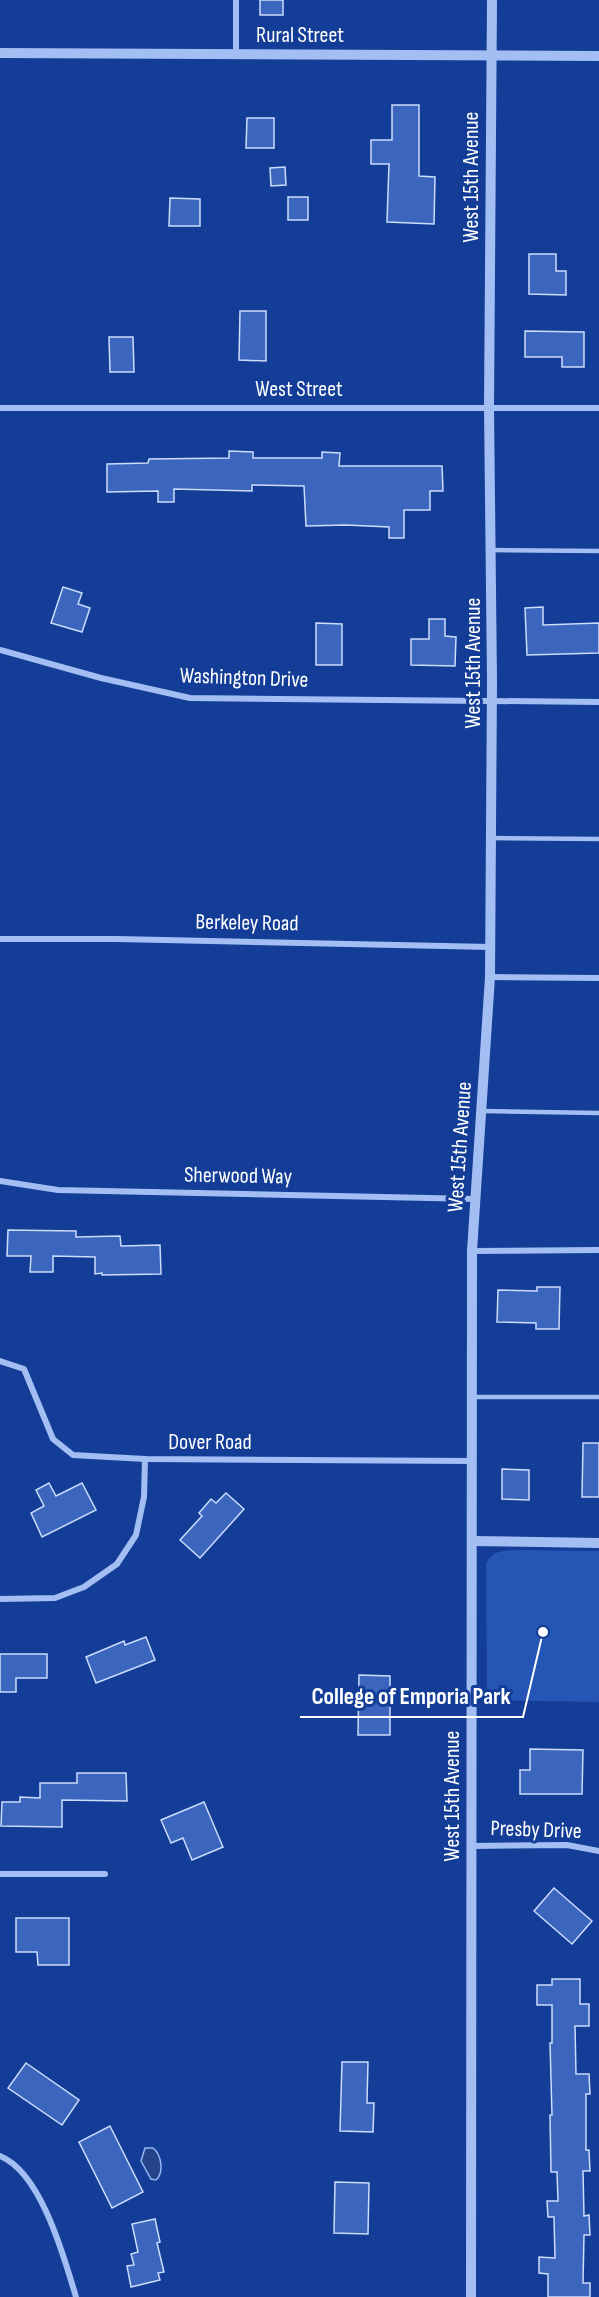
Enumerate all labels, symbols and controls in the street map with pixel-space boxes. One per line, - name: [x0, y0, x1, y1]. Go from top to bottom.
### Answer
- street label: Rural Street: [256, 22, 344, 49]
- street label: West 15th Avenue: [458, 112, 485, 242]
- street label: West Street: [255, 376, 343, 403]
- street label: West 15th Avenue: [460, 598, 487, 728]
- street label: Washington Drive: [179, 662, 309, 694]
- street label: Berkeley Road: [195, 909, 299, 937]
- street label: West 15th Avenue: [442, 1081, 478, 1213]
- street label: Sherwood Way: [184, 1162, 293, 1190]
- street label: Dover Road: [168, 1429, 252, 1456]
- callout: College of Emporia Park: [300, 1675, 523, 1717]
- text: College of Emporia Park: [311, 1682, 511, 1711]
- street label: West 15th Avenue: [439, 1731, 466, 1861]
- street label: Presby Drive: [490, 1815, 582, 1845]

